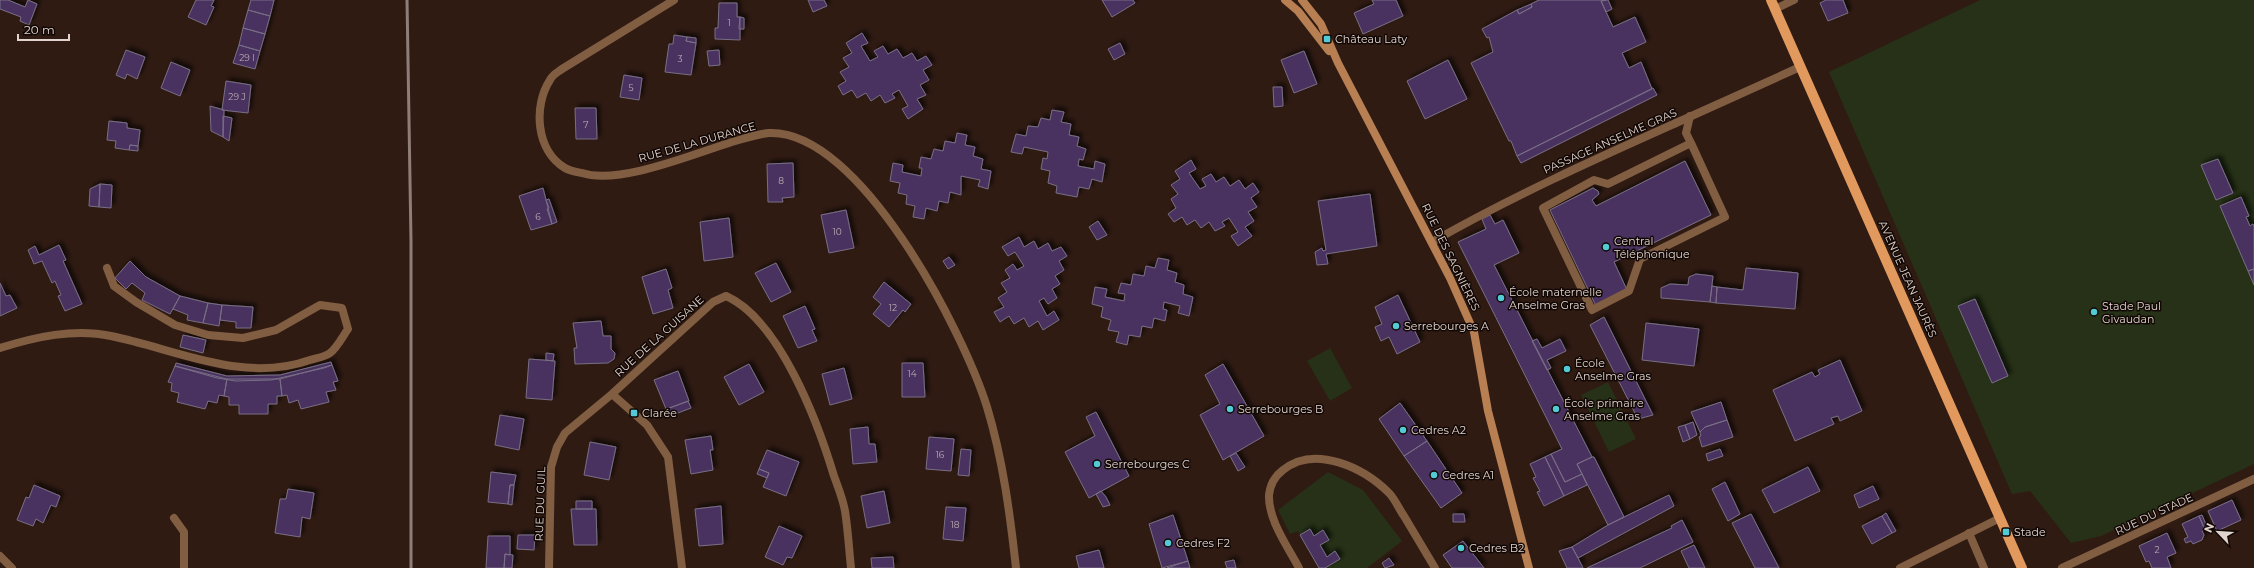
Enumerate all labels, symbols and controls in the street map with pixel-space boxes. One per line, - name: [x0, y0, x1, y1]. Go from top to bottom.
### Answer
- scale bar: [18, 16, 69, 42]
- house number: 1: [727, 17, 731, 28]
- text: 20 m: [24, 22, 55, 37]
- place label: Château Laty: [1335, 32, 1407, 46]
- marker: Château Laty: [1322, 34, 1332, 44]
- house number: 29 I: [239, 52, 255, 63]
- house number: 3: [677, 53, 683, 64]
- house number: 5: [628, 82, 634, 93]
- house number: 29 J: [228, 91, 246, 102]
- street label: PASSAGE ANSELME GRAS: [1541, 105, 1679, 177]
- house number: 7: [583, 119, 589, 130]
- street label: RUE DE LA DURANCE: [637, 119, 757, 165]
- house number: 8: [778, 175, 784, 186]
- street label: RUE DES SAGNIÈRES: [1419, 201, 1483, 313]
- house number: 6: [535, 211, 541, 222]
- street label: AVENUE JEAN JAURÈS: [1876, 218, 1940, 340]
- house number: 10: [832, 226, 842, 237]
- place label: Central Téléphonique: [1614, 234, 1690, 261]
- marker: Central Téléphonique: [1601, 242, 1611, 252]
- place label: École maternelle Anselme Gras: [1509, 285, 1602, 312]
- street label: RUE DE LA GUISANE: [612, 292, 706, 380]
- marker: École maternelle Anselme Gras: [1496, 293, 1506, 303]
- place label: Stade Paul Givaudan: [2102, 299, 2161, 326]
- house number: 12: [889, 302, 897, 313]
- marker: Stade Paul Givaudan: [2089, 307, 2099, 317]
- place label: Serrebourges A: [1404, 319, 1489, 333]
- marker: Serrebourges A: [1391, 321, 1401, 331]
- place label: École Anselme Gras: [1575, 356, 1651, 383]
- marker: École Anselme Gras: [1562, 364, 1572, 374]
- house number: 14: [907, 368, 917, 379]
- place label: École primaire Anselme Gras: [1564, 396, 1644, 423]
- place label: Serrebourges B: [1238, 402, 1323, 416]
- marker: Serrebourges B: [1225, 404, 1235, 414]
- marker: École primaire Anselme Gras: [1551, 404, 1561, 414]
- place label: Clarée: [642, 406, 677, 420]
- marker: Clarée: [629, 408, 639, 418]
- place label: Cedres A2: [1411, 423, 1466, 437]
- marker: Cedres A2: [1398, 425, 1408, 435]
- house number: 16: [936, 449, 945, 460]
- place label: Serrebourges C: [1105, 457, 1190, 471]
- marker: Serrebourges C: [1092, 459, 1102, 469]
- street label: RUE DU GUIL: [532, 466, 548, 542]
- place label: Cedres A1: [1442, 468, 1494, 482]
- marker: Cedres A1: [1429, 470, 1439, 480]
- street label: RUE DU STADE: [2113, 490, 2195, 538]
- north arrow: [2198, 512, 2238, 552]
- house number: 18: [951, 519, 960, 530]
- text: N: [2201, 521, 2217, 535]
- place label: Stade: [2014, 525, 2046, 539]
- marker: Stade: [2001, 527, 2011, 537]
- place label: Cedres F2: [1176, 536, 1230, 550]
- marker: Cedres F2: [1163, 538, 1173, 548]
- place label: Cedres B2: [1469, 541, 1524, 555]
- marker: Cedres B2: [1456, 543, 1466, 553]
- house number: 2: [2154, 544, 2160, 555]

